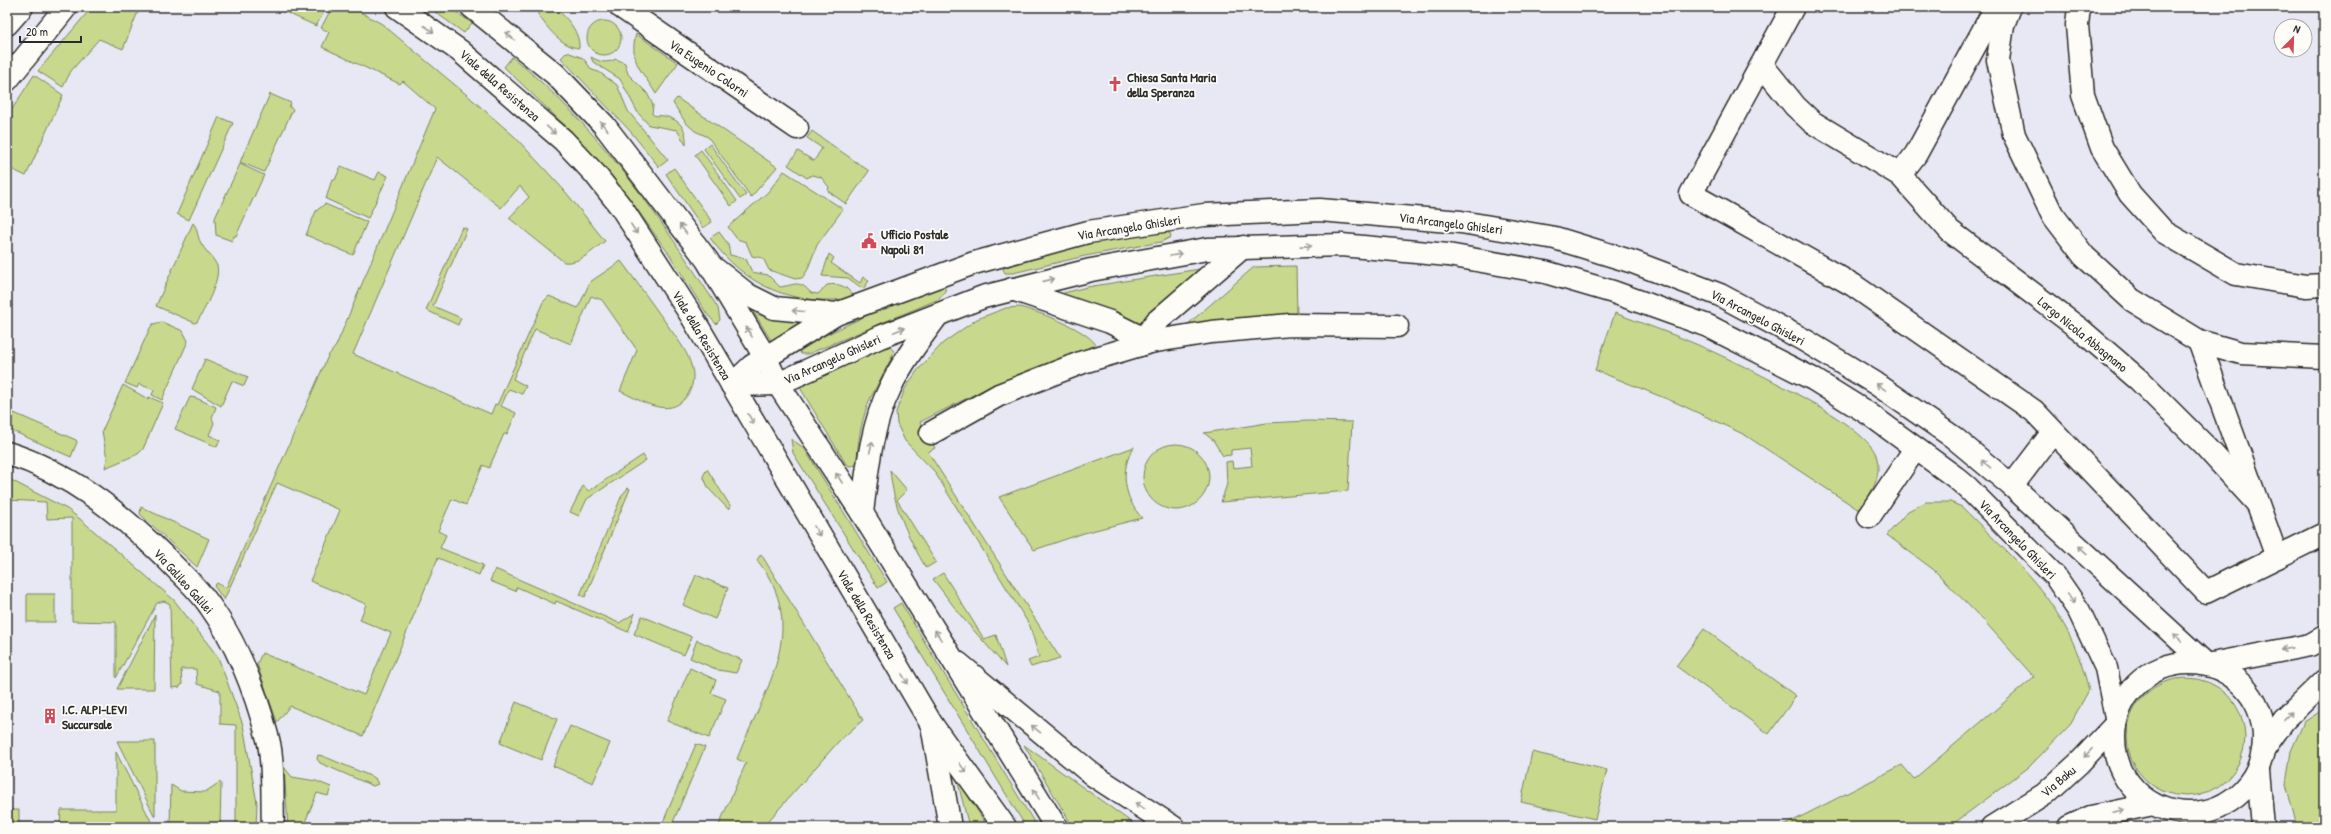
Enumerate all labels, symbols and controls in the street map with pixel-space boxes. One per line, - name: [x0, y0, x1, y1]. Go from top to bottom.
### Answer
- scale bar: [20, 18, 81, 44]
- north arrow: [2273, 18, 2313, 58]
- text: N: [2291, 21, 2302, 36]
- text: 20 m: [26, 23, 48, 40]
- one-way arrow: [423, 25, 434, 33]
- one-way arrow: [505, 32, 515, 41]
- street label: Via Eugenio Colorni: [666, 35, 752, 101]
- street label: Viale della Resistenza: [456, 45, 544, 125]
- place label: Chiesa Santa Maria della Speranza: [1127, 68, 1217, 102]
- church icon: Chiesa Santa Maria della Speranza: [1106, 75, 1124, 93]
- one-way arrow: [599, 121, 608, 131]
- one-way arrow: [546, 125, 556, 134]
- street label: Via Arcangelo Ghisleri: [1398, 208, 1504, 238]
- street label: Via Arcangelo Ghisleri: [1076, 210, 1182, 244]
- one-way arrow: [630, 223, 639, 234]
- one-way arrow: [679, 223, 687, 234]
- place label: Ufficio Postale Napoli 81: [881, 225, 950, 259]
- public building icon: Ufficio Postale Napoli 81: [860, 232, 878, 250]
- one-way arrow: [1299, 242, 1312, 250]
- one-way arrow: [1169, 250, 1182, 258]
- one-way arrow: [1042, 276, 1055, 283]
- street label: Via Arcangelo Ghisleri: [1708, 285, 1808, 349]
- street label: Viale della Resistenza: [668, 287, 736, 383]
- street label: Largo Nicola Abbagnano: [2034, 292, 2132, 376]
- one-way arrow: [792, 307, 805, 314]
- one-way arrow: [893, 326, 905, 334]
- one-way arrow: [745, 327, 753, 338]
- street label: Via Arcangelo Ghisleri: [781, 330, 883, 388]
- one-way arrow: [1876, 383, 1887, 391]
- one-way arrow: [748, 413, 756, 425]
- one-way arrow: [868, 440, 876, 453]
- one-way arrow: [1980, 459, 1991, 468]
- one-way arrow: [835, 473, 843, 484]
- street label: Via Arcangelo Ghisleri: [1975, 495, 2061, 583]
- one-way arrow: [814, 525, 822, 537]
- street label: Via Galileo Galilei: [150, 544, 218, 618]
- one-way arrow: [2078, 546, 2088, 555]
- street label: Viale della Resistenza: [833, 566, 901, 662]
- one-way arrow: [2067, 593, 2075, 604]
- one-way arrow: [934, 630, 942, 641]
- one-way arrow: [2173, 634, 2183, 643]
- one-way arrow: [2281, 645, 2294, 653]
- one-way arrow: [901, 673, 909, 685]
- place label: I.C. ALPI-LEVI Succursale: [62, 700, 127, 733]
- building icon: I.C. ALPI-LEVI Succursale: [41, 707, 59, 725]
- one-way arrow: [2283, 711, 2293, 721]
- one-way arrow: [1030, 724, 1041, 733]
- one-way arrow: [2084, 748, 2093, 758]
- street label: Via Baku: [2037, 761, 2079, 801]
- one-way arrow: [959, 763, 967, 774]
- one-way arrow: [1031, 788, 1039, 800]
- one-way arrow: [1135, 802, 1146, 810]
- one-way arrow: [2113, 807, 2126, 815]

